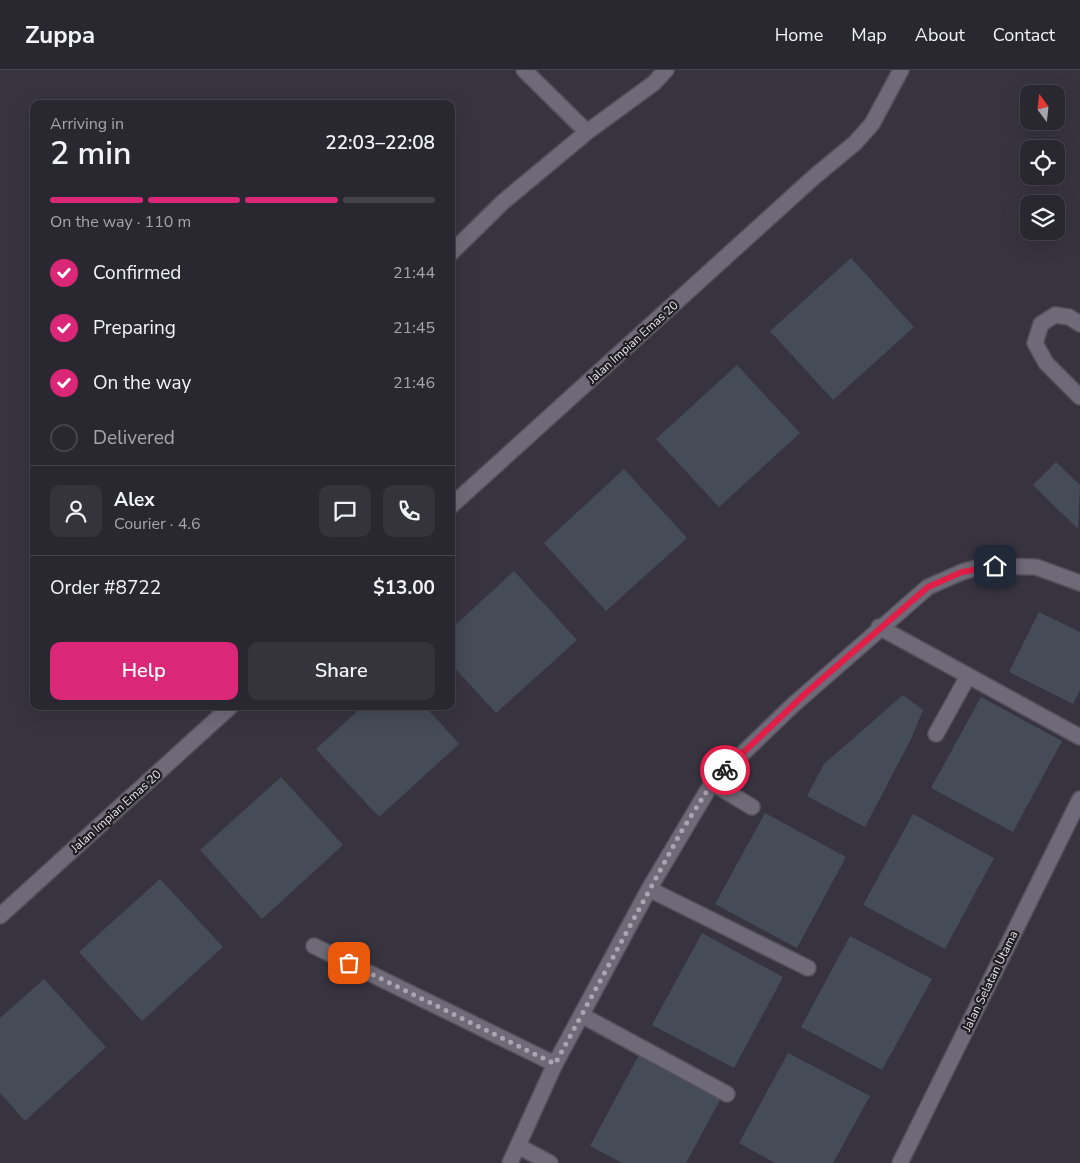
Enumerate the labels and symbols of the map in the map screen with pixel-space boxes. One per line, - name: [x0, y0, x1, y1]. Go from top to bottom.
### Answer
- north arrow: [1020, 85, 1065, 130]
- street label: Jalan Impian Emas 20: [584, 297, 682, 388]
- pin: [974, 545, 1016, 587]
- courier: [700, 745, 750, 795]
- street label: Jalan Impian Emas 20: [67, 766, 165, 857]
- street label: Jalan Selatan Utama: [958, 928, 1021, 1035]
- pin: [328, 942, 370, 984]

